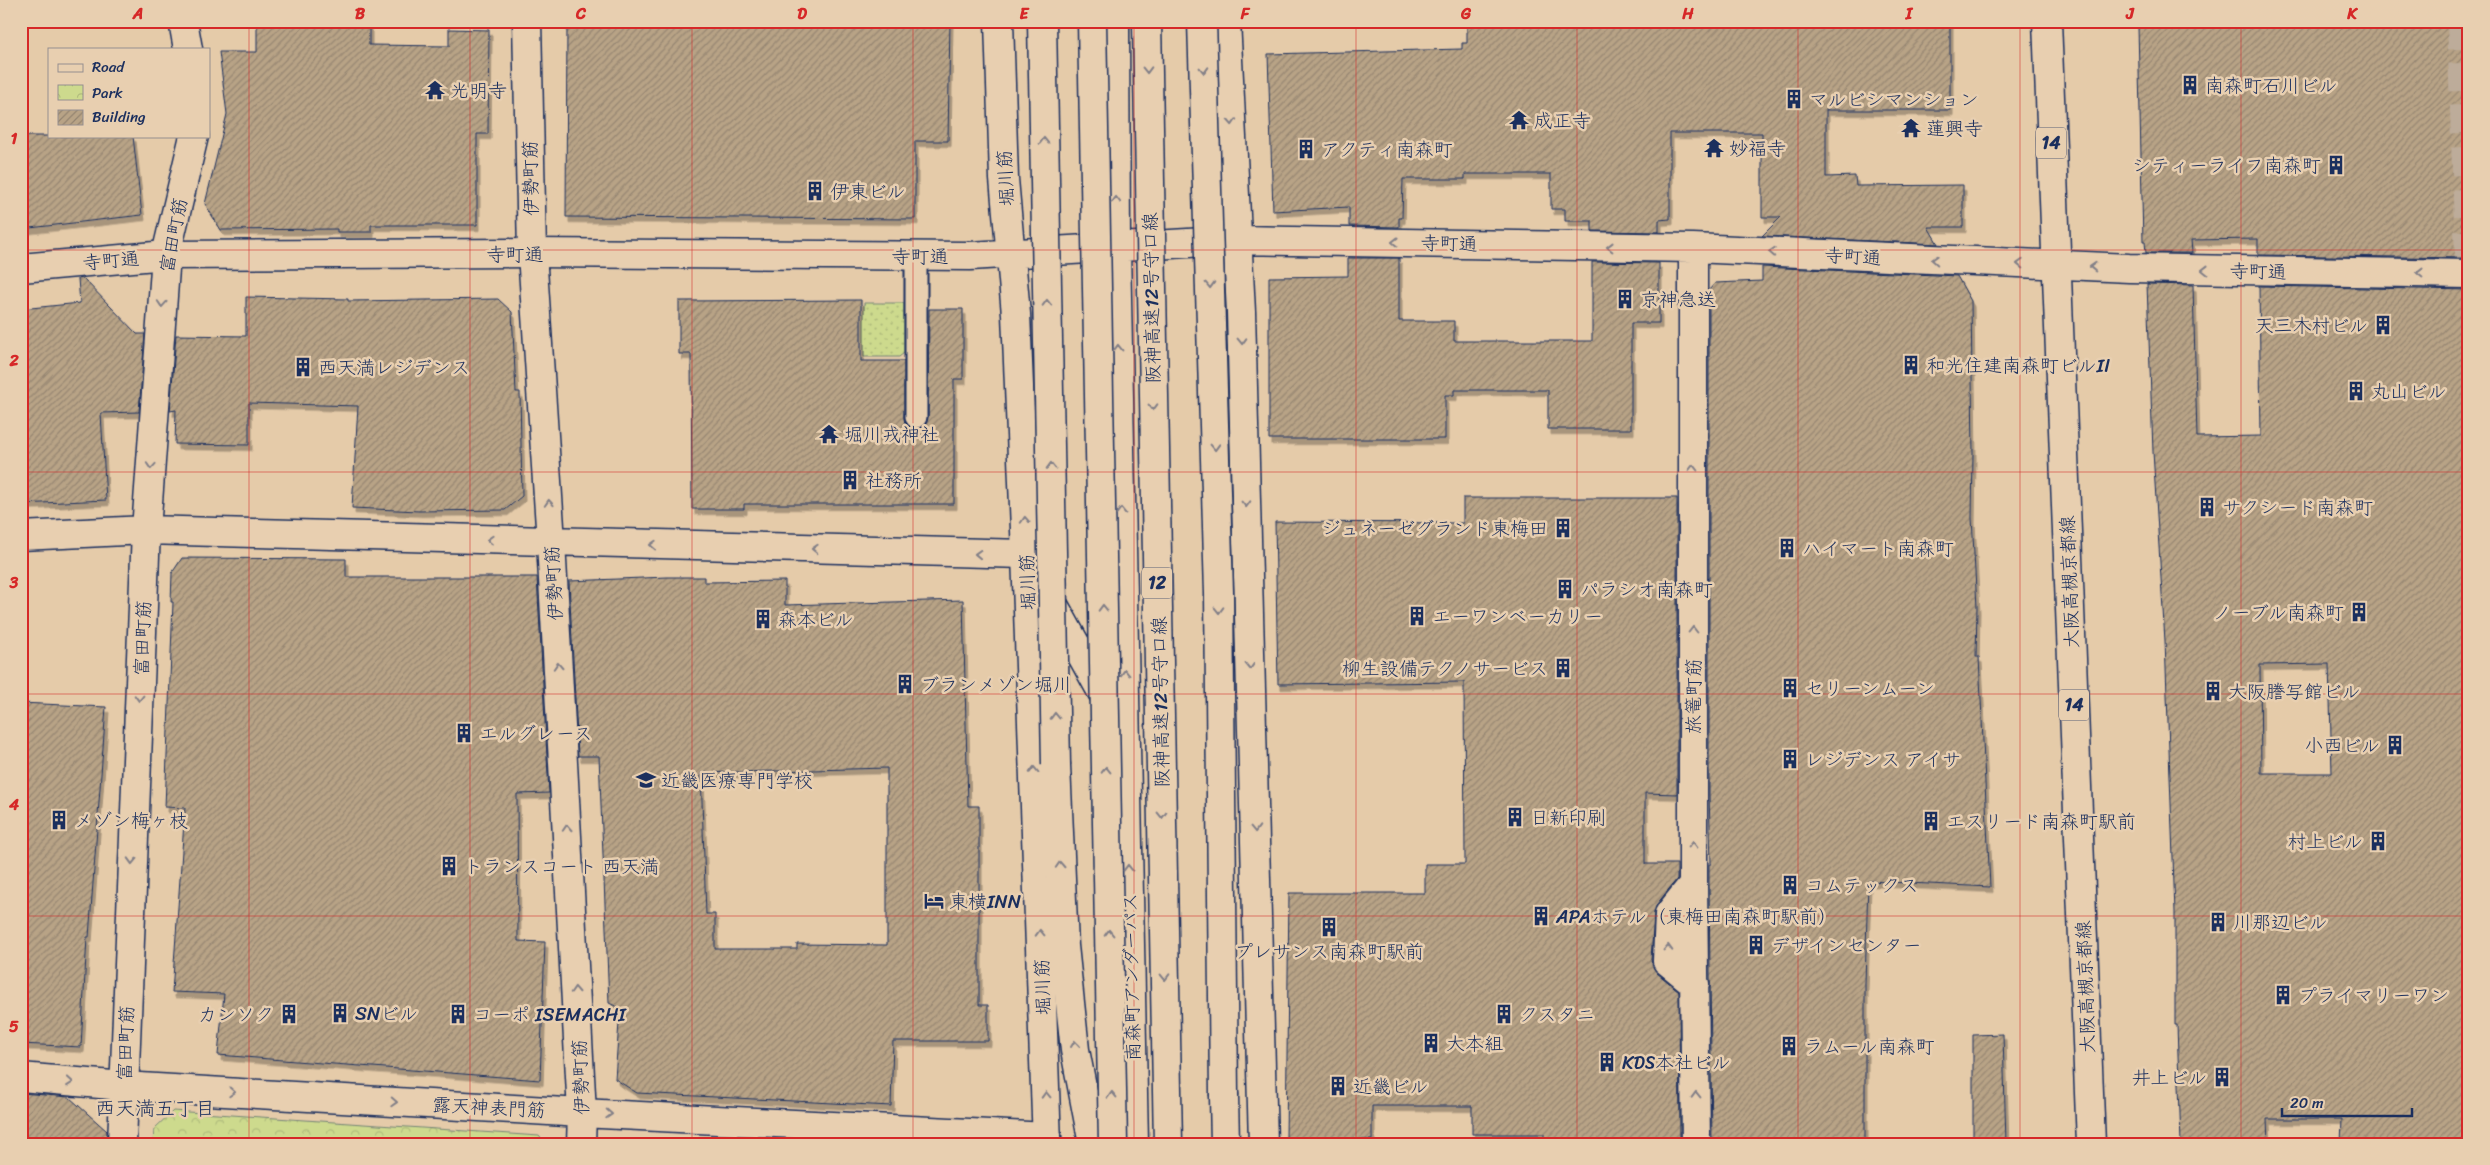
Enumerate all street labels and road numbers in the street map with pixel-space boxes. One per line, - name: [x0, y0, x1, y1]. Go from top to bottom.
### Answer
- road number: 14: [2036, 128, 2066, 158]
- street label: 伊勢町筋: [513, 140, 548, 216]
- street label: 堀川筋: [988, 149, 1023, 207]
- street label: 富田町筋: [150, 195, 197, 276]
- street label: 阪神高速12号守口線: [1134, 212, 1169, 384]
- street label: 寺町通: [1420, 227, 1478, 260]
- street label: 寺町通: [486, 238, 544, 271]
- street label: 寺町通: [1824, 239, 1882, 274]
- street label: 寺町通: [891, 240, 949, 273]
- street label: 寺町通: [81, 242, 141, 279]
- street label: 寺町通: [2229, 255, 2287, 288]
- street label: 大阪高槻京都線: [2051, 515, 2088, 649]
- street label: 伊勢町筋: [535, 544, 572, 622]
- street label: 堀川筋: [1010, 553, 1045, 611]
- road number: 12: [1142, 568, 1172, 598]
- street label: 富田町筋: [125, 599, 160, 677]
- street label: 阪神高速12号守口線: [1143, 616, 1178, 788]
- street label: 旅篭町筋: [1677, 658, 1710, 734]
- road number: 14: [2059, 690, 2089, 720]
- street label: 南森町アンダーパス: [1114, 893, 1149, 1061]
- street label: 大阪高槻京都線: [2067, 920, 2104, 1054]
- street label: 堀川筋: [1025, 958, 1060, 1016]
- street label: 富田町筋: [108, 1004, 143, 1082]
- street label: 伊勢町筋: [563, 1038, 598, 1116]
- street label: 露天神表門筋: [431, 1088, 547, 1127]

